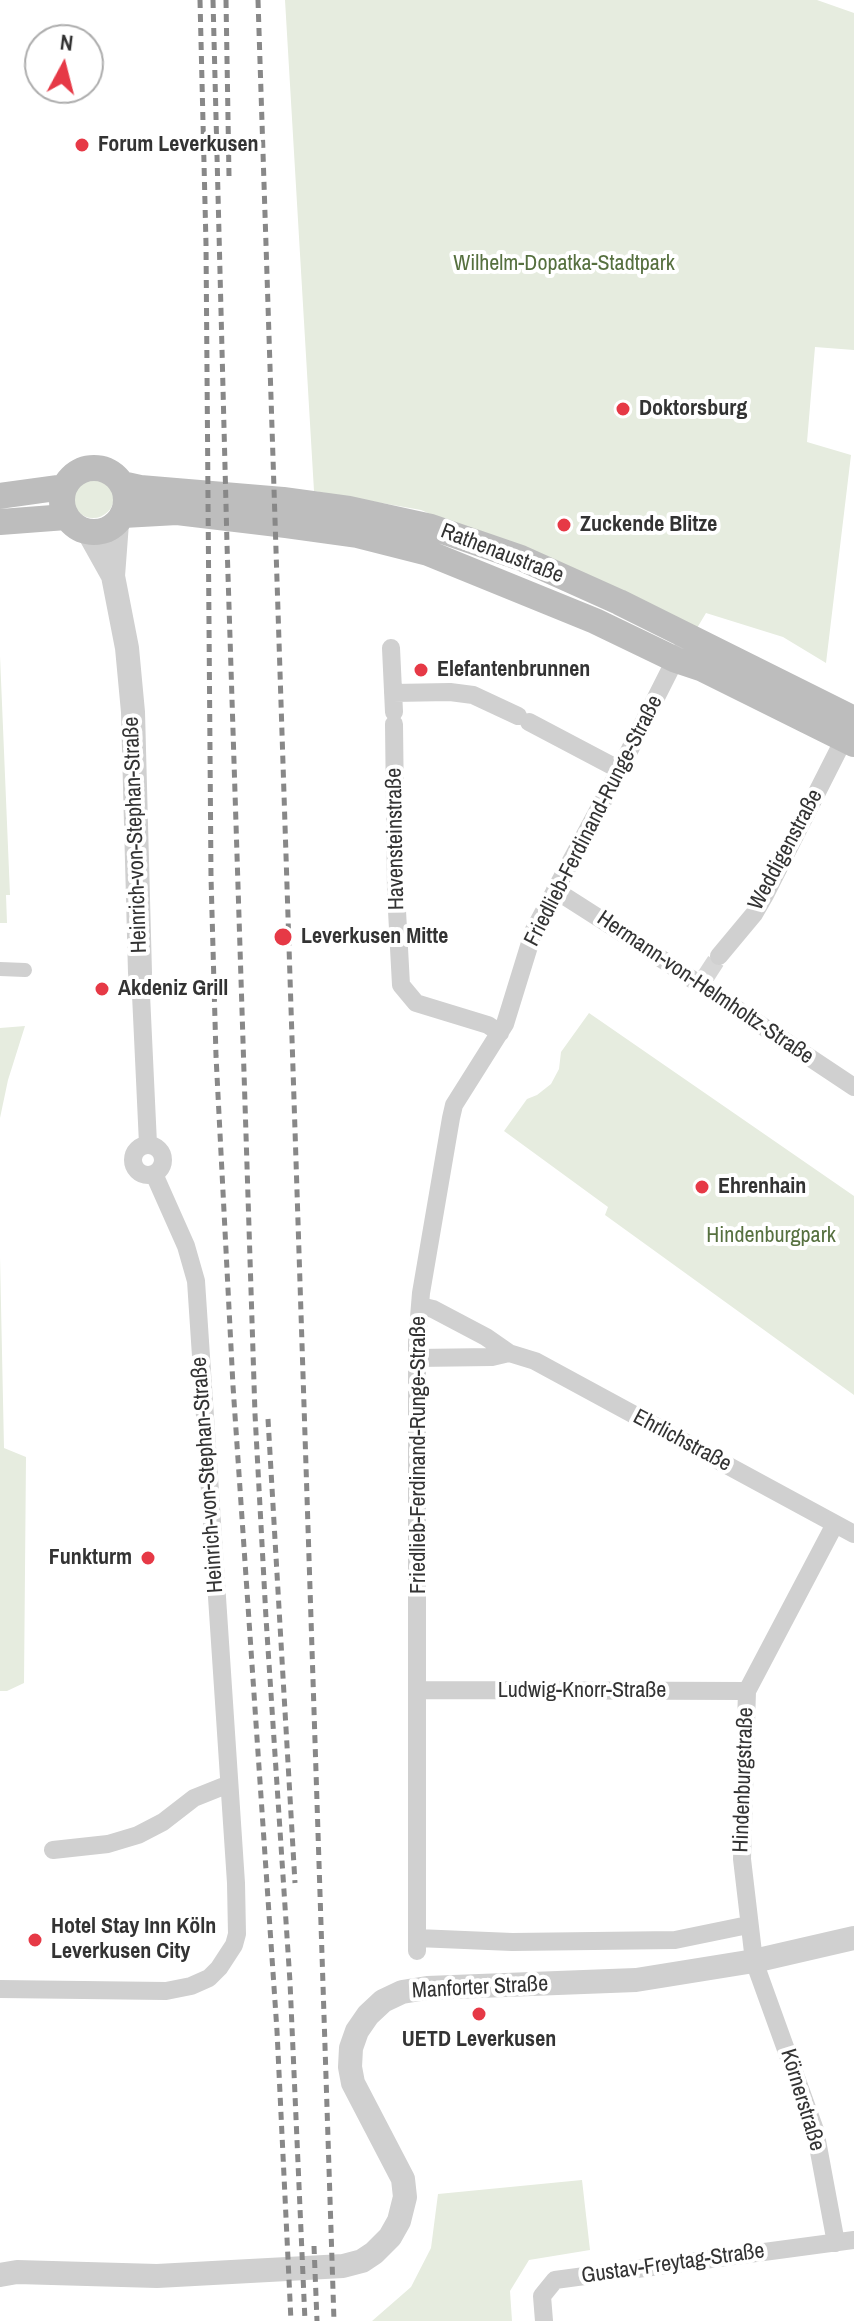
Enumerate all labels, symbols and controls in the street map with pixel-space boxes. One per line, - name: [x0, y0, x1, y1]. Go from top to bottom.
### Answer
- north arrow: [24, 24, 104, 104]
- text: N: [58, 26, 75, 58]
- place label: Forum Leverkusen: [98, 132, 259, 158]
- marker: Forum Leverkusen: [73, 136, 91, 154]
- park label: Wilhelm-Dopatka-Stadtpark: [453, 251, 675, 277]
- place label: Doktorsburg: [639, 396, 747, 422]
- marker: Doktorsburg: [614, 400, 632, 418]
- place label: Zuckende Blitze: [580, 512, 717, 538]
- marker: Zuckende Blitze: [555, 516, 573, 534]
- street label: Rathenaustraße: [437, 518, 567, 590]
- place label: Elefantenbrunnen: [437, 657, 590, 683]
- marker: Elefantenbrunnen: [412, 661, 430, 679]
- street label: Friedlieb-Ferdinand-Runge-Straße: [519, 691, 669, 951]
- street label: Heinrich-von-Stephan-Straße: [119, 716, 153, 954]
- street label: Havensteinstraße: [382, 768, 410, 910]
- street label: Weddigenstraße: [743, 785, 829, 915]
- street label: Hermann-von-Helmholtz-Straße: [592, 906, 818, 1070]
- place label: Leverkusen Mitte: [301, 924, 448, 950]
- marker: Leverkusen Mitte: [272, 926, 294, 948]
- place label: Akdeniz Grill: [118, 976, 228, 1002]
- marker: Akdeniz Grill: [93, 980, 111, 998]
- place label: Ehrenhain: [718, 1174, 806, 1200]
- marker: Ehrenhain: [693, 1178, 711, 1196]
- park label: Hindenburgpark: [706, 1223, 836, 1249]
- street label: Friedlieb-Ferdinand-Runge-Straße: [406, 1316, 432, 1594]
- street label: Heinrich-von-Stephan-Straße: [187, 1356, 229, 1594]
- street label: Ehrlichstraße: [628, 1404, 736, 1478]
- place label: Funkturm: [49, 1545, 132, 1571]
- marker: Funkturm: [139, 1549, 157, 1567]
- street label: Ludwig-Knorr-Straße: [498, 1678, 666, 1704]
- street label: Hindenburgstraße: [728, 1707, 760, 1853]
- place label: Hotel Stay Inn Köln Leverkusen City: [51, 1914, 216, 1966]
- marker: Hotel Stay Inn Köln Leverkusen City: [26, 1931, 44, 1949]
- street label: Manforter Straße: [411, 1971, 549, 2005]
- marker: UETD Leverkusen: [470, 2005, 488, 2023]
- place label: UETD Leverkusen: [402, 2027, 556, 2053]
- street label: Körnerstraße: [774, 2046, 830, 2154]
- street label: Gustav-Freytag-Straße: [580, 2238, 766, 2290]

